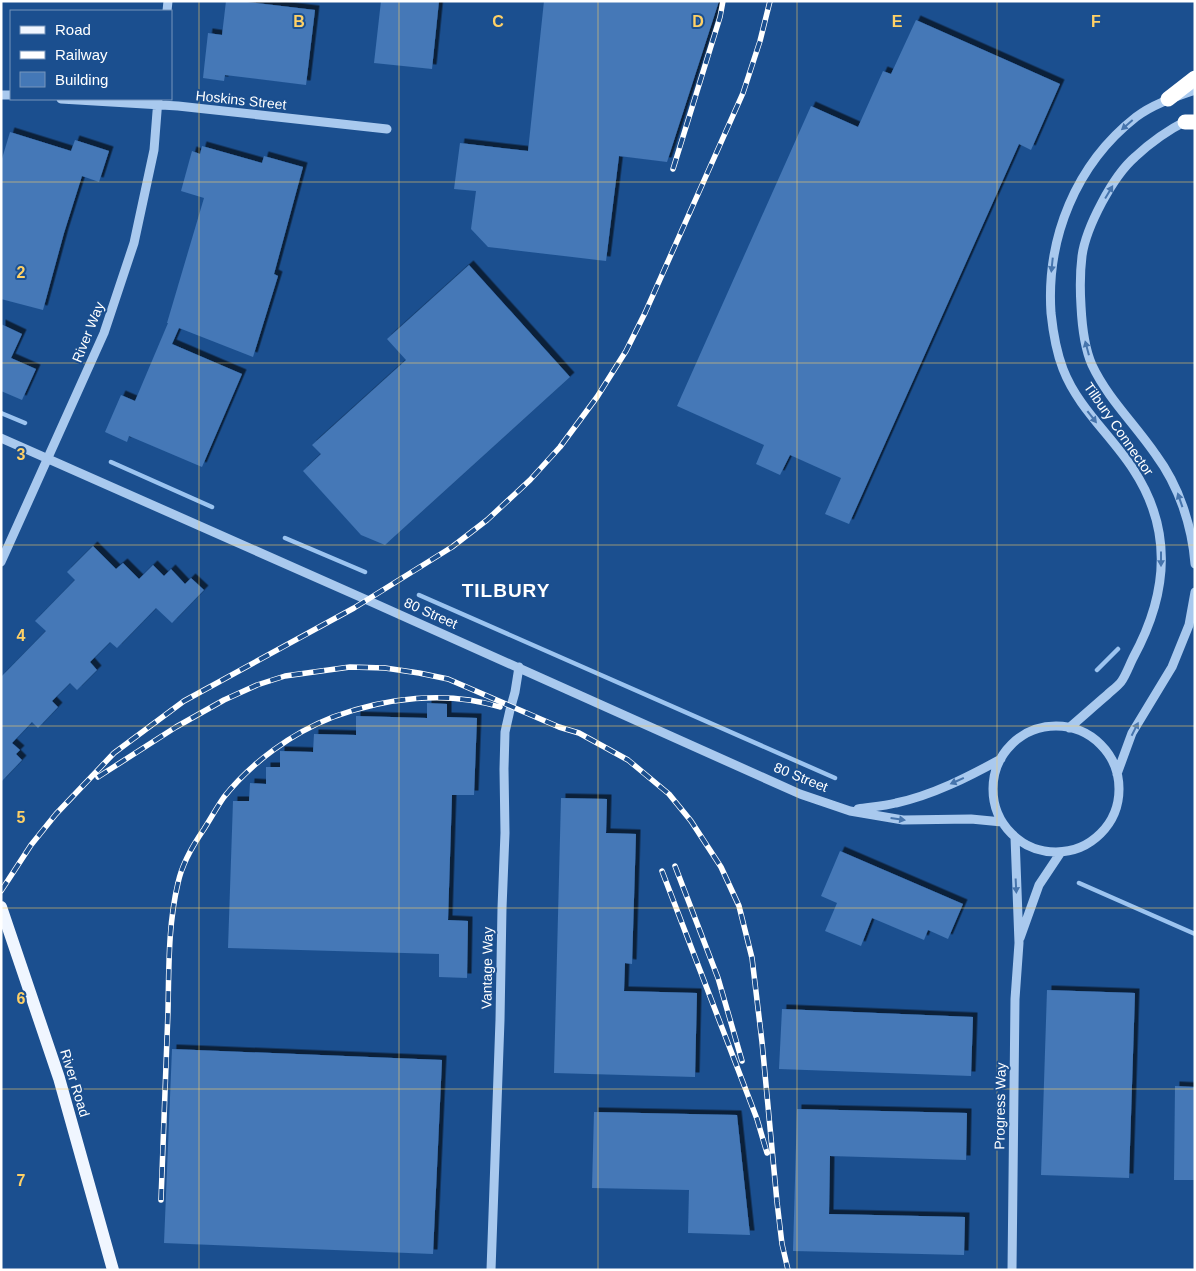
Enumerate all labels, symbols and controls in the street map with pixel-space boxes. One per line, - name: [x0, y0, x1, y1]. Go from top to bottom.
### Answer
- legend: [10, 10, 172, 100]
- text: B: [293, 13, 305, 30]
- text: C: [492, 13, 504, 30]
- text: D: [692, 13, 704, 30]
- text: E: [892, 13, 903, 30]
- text: F: [1091, 13, 1101, 30]
- text: Road: [55, 21, 91, 38]
- text: Railway: [55, 46, 108, 63]
- text: Building: [55, 71, 108, 88]
- street label: Hoskins Street: [195, 87, 287, 113]
- one-way arrow: [1121, 119, 1134, 130]
- one-way arrow: [1104, 185, 1113, 198]
- one-way arrow: [1048, 257, 1056, 273]
- text: 2: [17, 264, 26, 281]
- street label: River Way: [69, 299, 107, 365]
- one-way arrow: [1083, 340, 1091, 356]
- street label: Tilbury Connector: [1081, 379, 1157, 479]
- one-way arrow: [1087, 410, 1097, 424]
- text: 3: [17, 446, 26, 463]
- one-way arrow: [1176, 493, 1183, 508]
- one-way arrow: [1157, 552, 1165, 568]
- district label: TILBURY: [462, 580, 550, 601]
- street label: 80 Street: [402, 594, 460, 632]
- text: 4: [17, 627, 26, 644]
- one-way arrow: [1131, 722, 1139, 736]
- street label: 80 Street: [772, 759, 830, 795]
- one-way arrow: [950, 778, 964, 786]
- text: 5: [17, 809, 26, 826]
- one-way arrow: [890, 815, 906, 823]
- one-way arrow: [1012, 878, 1020, 894]
- street label: Vantage Way: [478, 927, 496, 1009]
- text: 6: [17, 990, 26, 1007]
- street label: River Road: [57, 1047, 93, 1119]
- street label: Progress Way: [991, 1062, 1009, 1150]
- text: 7: [17, 1172, 26, 1189]

